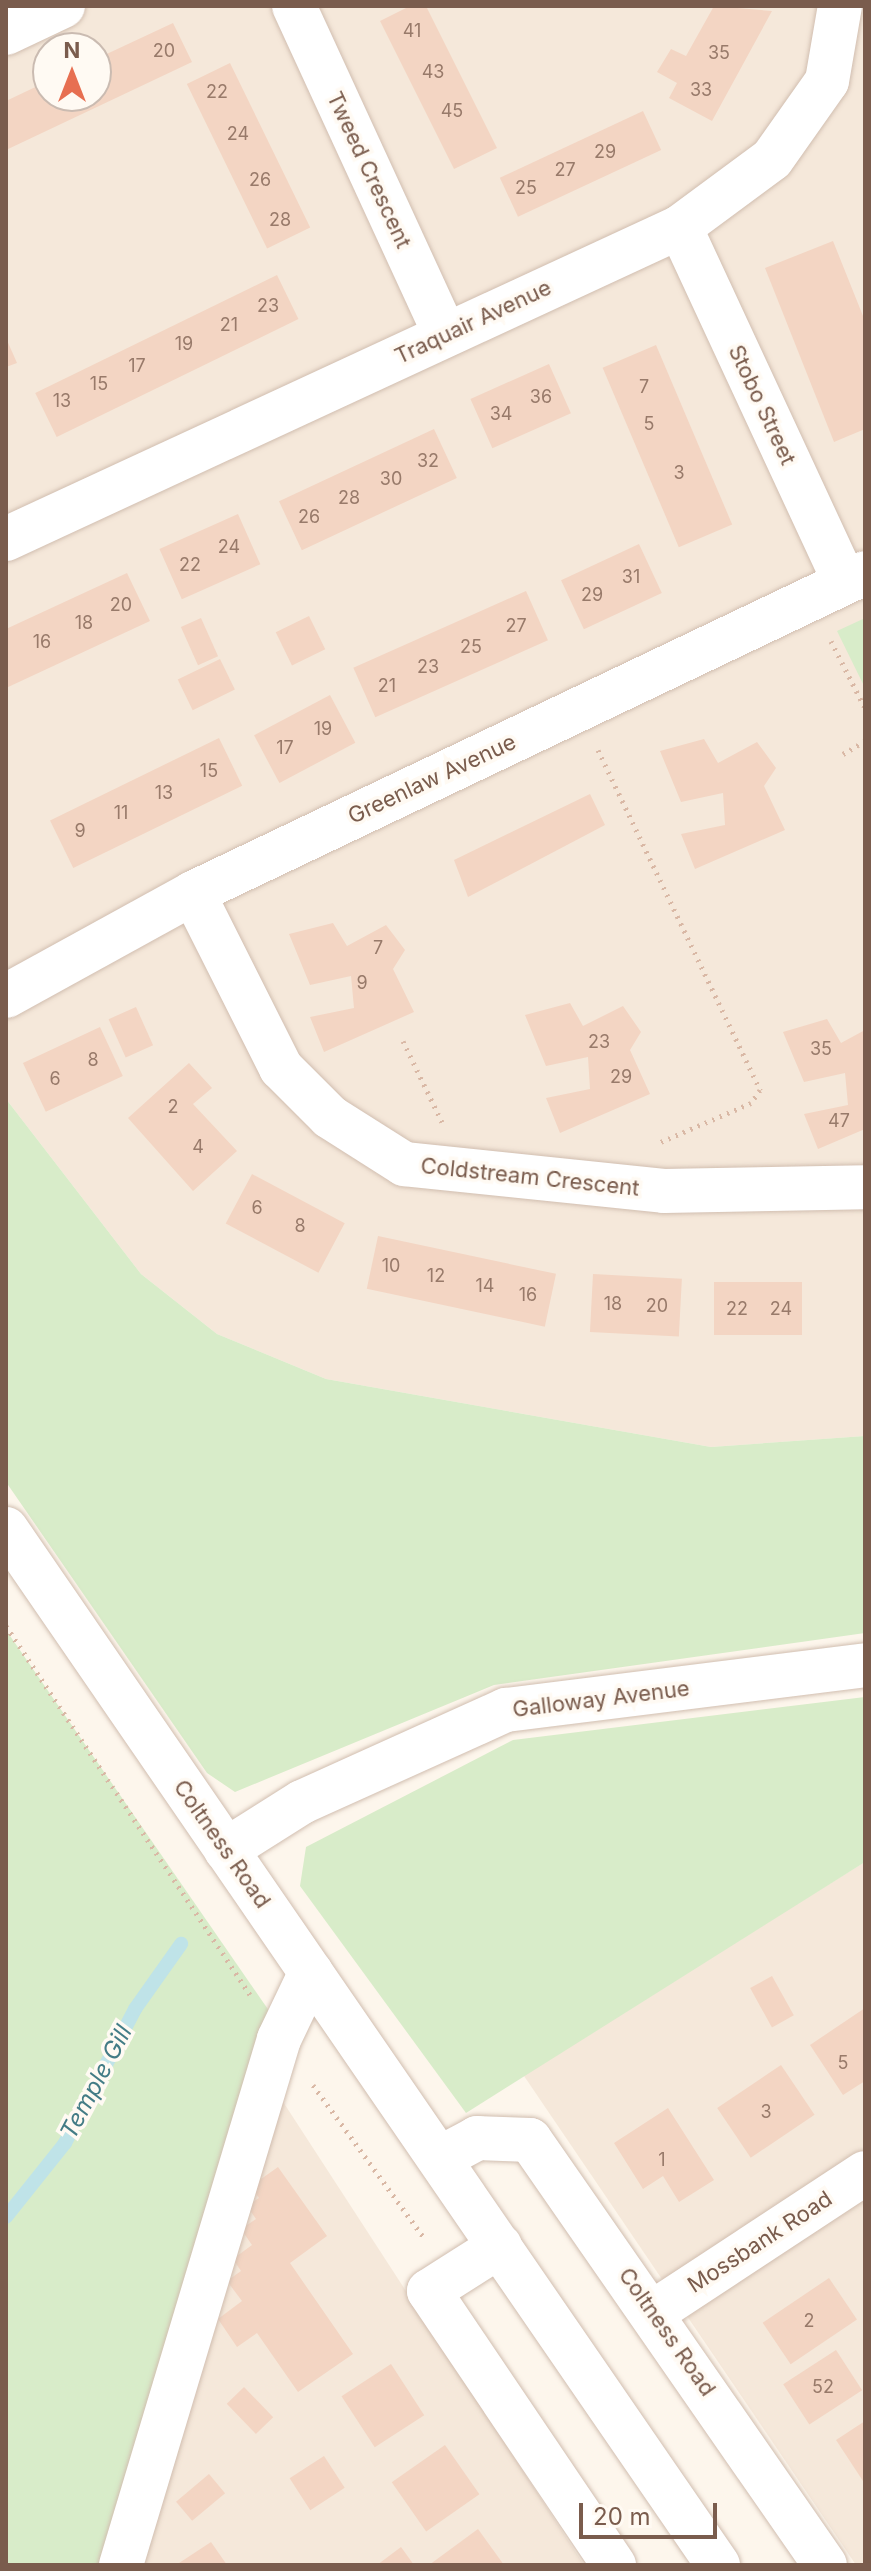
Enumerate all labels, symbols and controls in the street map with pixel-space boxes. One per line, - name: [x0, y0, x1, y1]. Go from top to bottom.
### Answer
- house number: 41: [403, 20, 421, 42]
- north arrow: [32, 32, 112, 112]
- text: N: [64, 37, 80, 63]
- house number: 20: [153, 40, 175, 62]
- house number: 35: [708, 42, 730, 64]
- house number: 43: [422, 61, 444, 83]
- house number: 33: [690, 79, 712, 101]
- house number: 22: [206, 81, 228, 103]
- street label: Tweed Crescent: [321, 87, 417, 253]
- house number: 45: [441, 100, 463, 122]
- house number: 24: [227, 123, 249, 145]
- house number: 29: [594, 141, 616, 163]
- house number: 27: [554, 159, 576, 181]
- house number: 26: [249, 169, 271, 191]
- house number: 25: [515, 177, 537, 199]
- house number: 28: [269, 209, 291, 231]
- street label: Traquair Avenue: [391, 274, 555, 370]
- house number: 23: [257, 295, 279, 317]
- house number: 21: [220, 314, 238, 336]
- house number: 19: [175, 333, 193, 355]
- street label: Stobo Street: [723, 341, 801, 469]
- house number: 17: [128, 355, 146, 377]
- house number: 15: [90, 373, 108, 395]
- house number: 7: [639, 376, 649, 398]
- house number: 36: [530, 386, 552, 408]
- house number: 13: [53, 390, 71, 412]
- house number: 34: [490, 403, 512, 425]
- house number: 5: [644, 413, 654, 435]
- house number: 32: [417, 450, 439, 472]
- house number: 3: [673, 462, 685, 484]
- house number: 30: [380, 468, 402, 490]
- house number: 28: [338, 487, 360, 509]
- house number: 26: [298, 506, 320, 528]
- house number: 24: [218, 536, 240, 558]
- house number: 22: [179, 554, 201, 576]
- house number: 31: [622, 566, 640, 588]
- house number: 29: [581, 584, 603, 606]
- house number: 20: [110, 594, 132, 616]
- house number: 18: [75, 612, 93, 634]
- house number: 27: [505, 615, 527, 637]
- house number: 16: [33, 631, 51, 653]
- house number: 25: [460, 636, 482, 658]
- house number: 23: [417, 656, 439, 678]
- house number: 21: [378, 675, 396, 697]
- house number: 19: [314, 718, 332, 740]
- street label: Greenlaw Avenue: [344, 729, 520, 829]
- house number: 17: [276, 737, 294, 759]
- house number: 15: [200, 760, 218, 782]
- house number: 13: [155, 782, 173, 804]
- house number: 11: [114, 802, 128, 824]
- house number: 9: [74, 820, 86, 842]
- house number: 7: [373, 937, 383, 959]
- house number: 9: [356, 972, 368, 994]
- house number: 23: [588, 1031, 610, 1053]
- house number: 35: [810, 1038, 832, 1060]
- house number: 8: [87, 1049, 99, 1071]
- house number: 29: [610, 1066, 632, 1088]
- house number: 6: [49, 1068, 61, 1090]
- house number: 2: [168, 1096, 178, 1118]
- house number: 47: [828, 1110, 850, 1132]
- house number: 4: [192, 1136, 204, 1158]
- street label: Coldstream Crescent: [419, 1152, 641, 1202]
- house number: 6: [251, 1197, 263, 1219]
- house number: 8: [294, 1215, 306, 1237]
- house number: 10: [382, 1255, 400, 1277]
- house number: 12: [427, 1265, 445, 1287]
- house number: 14: [476, 1275, 494, 1297]
- house number: 16: [519, 1284, 537, 1306]
- house number: 18: [604, 1293, 622, 1315]
- house number: 20: [646, 1295, 668, 1317]
- house number: 22: [726, 1298, 748, 1320]
- house number: 24: [770, 1298, 792, 1320]
- street label: Galloway Avenue: [511, 1675, 691, 1723]
- street label: Coltness Road: [168, 1775, 276, 1913]
- water label: Temple Gill: [54, 2020, 138, 2144]
- house number: 5: [838, 2052, 848, 2074]
- house number: 3: [760, 2101, 772, 2123]
- house number: 1: [658, 2149, 666, 2171]
- street label: Mossbank Road: [683, 2186, 837, 2298]
- street label: Coltness Road: [613, 2263, 721, 2401]
- house number: 2: [804, 2310, 814, 2332]
- house number: 52: [812, 2376, 834, 2398]
- scale bar: [583, 2487, 721, 2537]
- text: 20 m: [593, 2502, 651, 2531]

